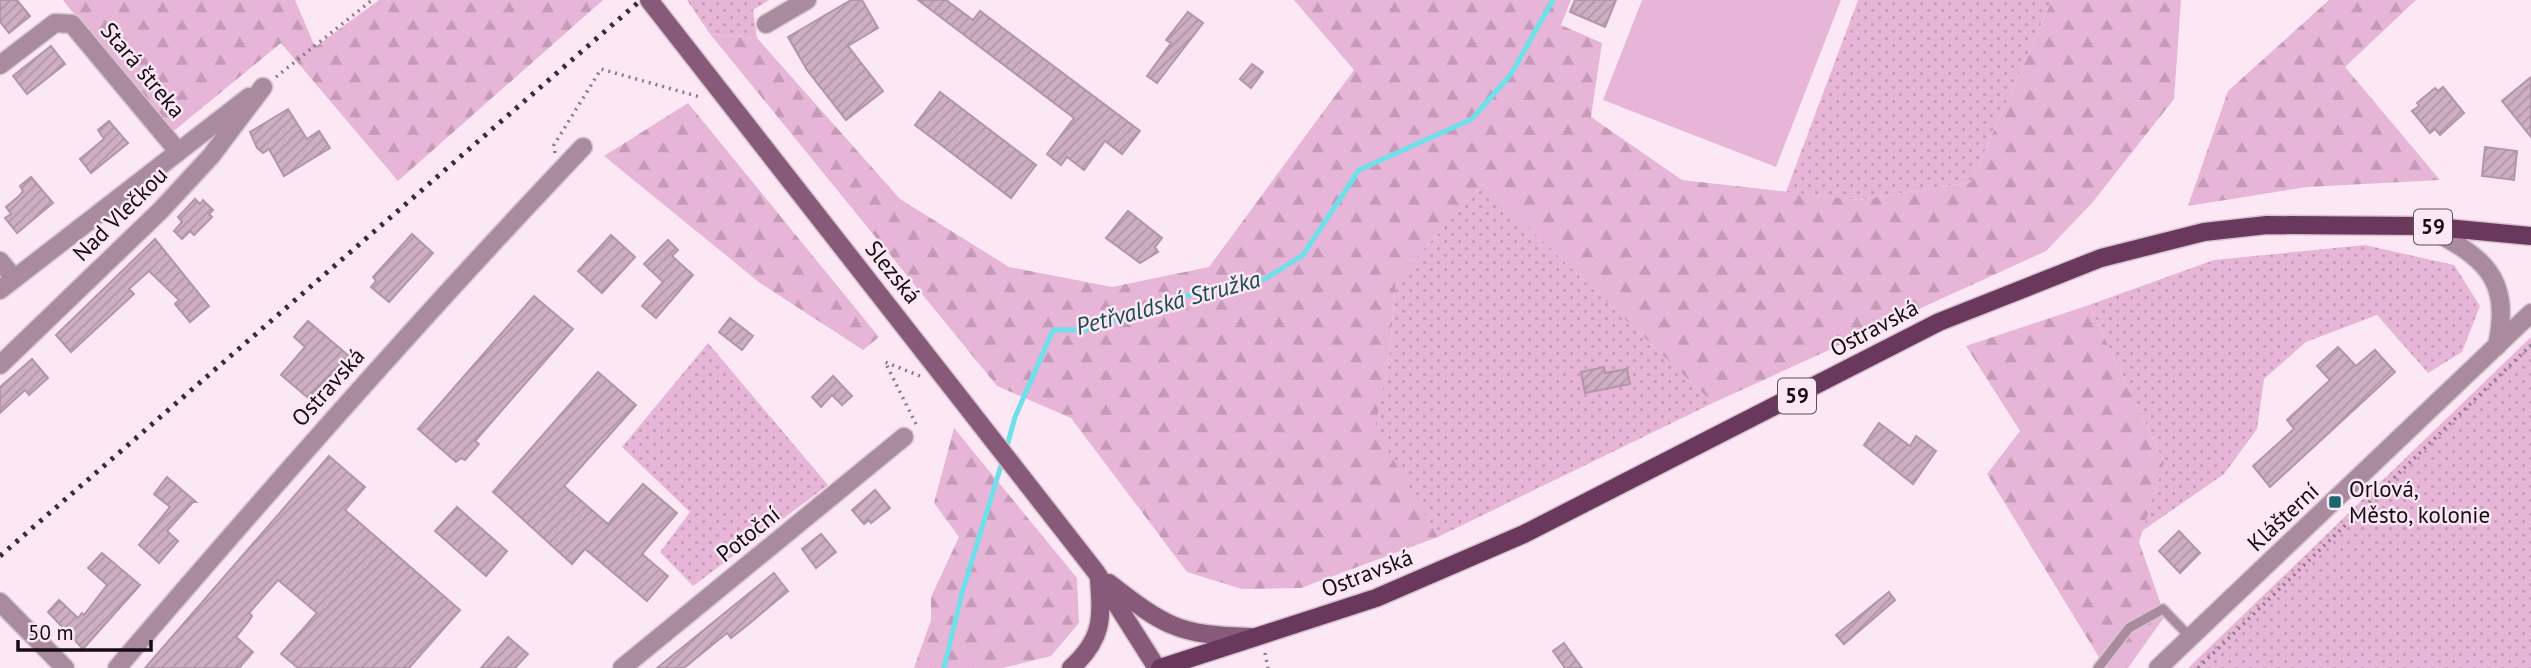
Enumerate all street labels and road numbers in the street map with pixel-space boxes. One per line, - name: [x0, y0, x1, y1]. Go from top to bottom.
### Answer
- street label: Stará štreka: [95, 16, 192, 124]
- street label: Nad Vlečkou: [66, 160, 173, 267]
- road number: 59: [2414, 210, 2452, 244]
- street label: Slezská: [859, 234, 928, 309]
- street label: Ostravská: [1825, 292, 1923, 363]
- street label: Ostravská: [285, 341, 370, 432]
- road number: 59: [1778, 378, 1816, 414]
- street label: Klášterní: [2241, 476, 2325, 557]
- street label: Potoční: [710, 499, 785, 568]
- street label: Ostravská: [1317, 542, 1417, 603]

